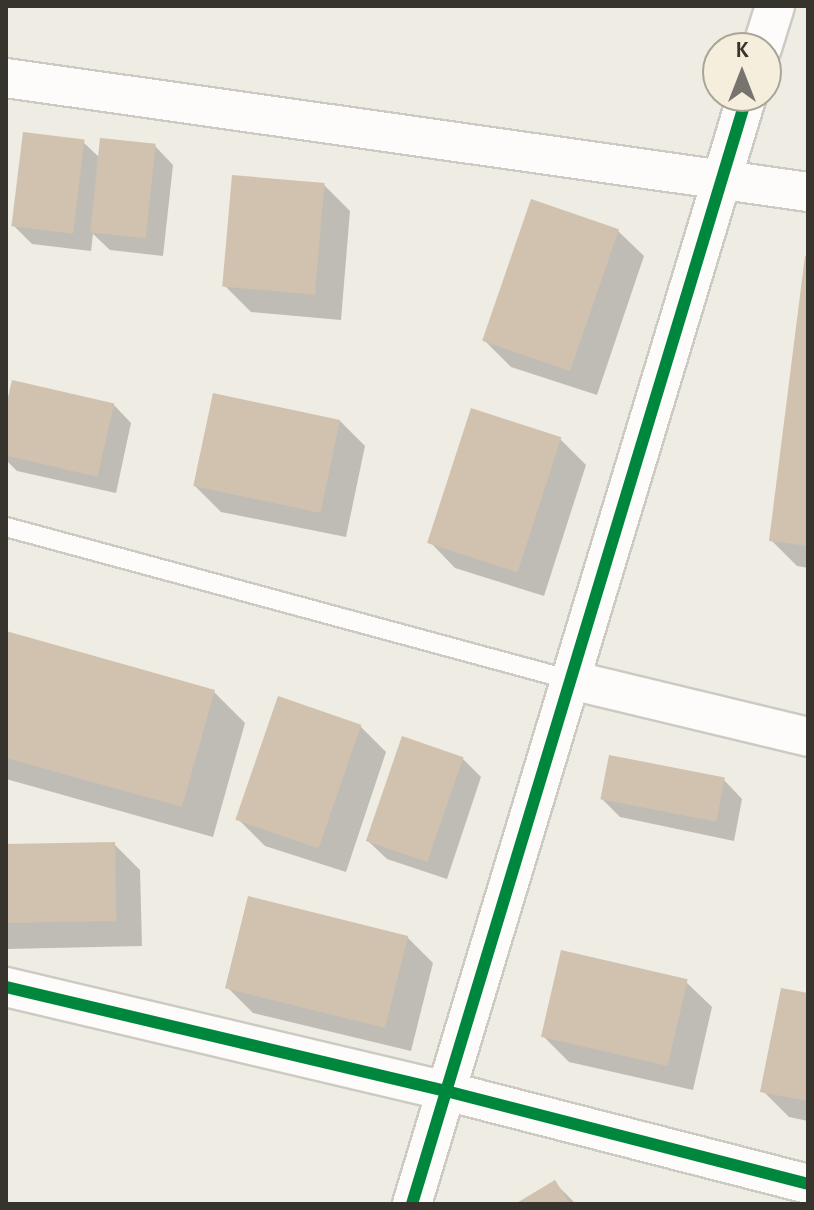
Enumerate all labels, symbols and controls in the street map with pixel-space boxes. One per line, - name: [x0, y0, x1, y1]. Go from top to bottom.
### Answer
- north arrow: [702, 32, 782, 112]
- text: K: [736, 39, 748, 61]

